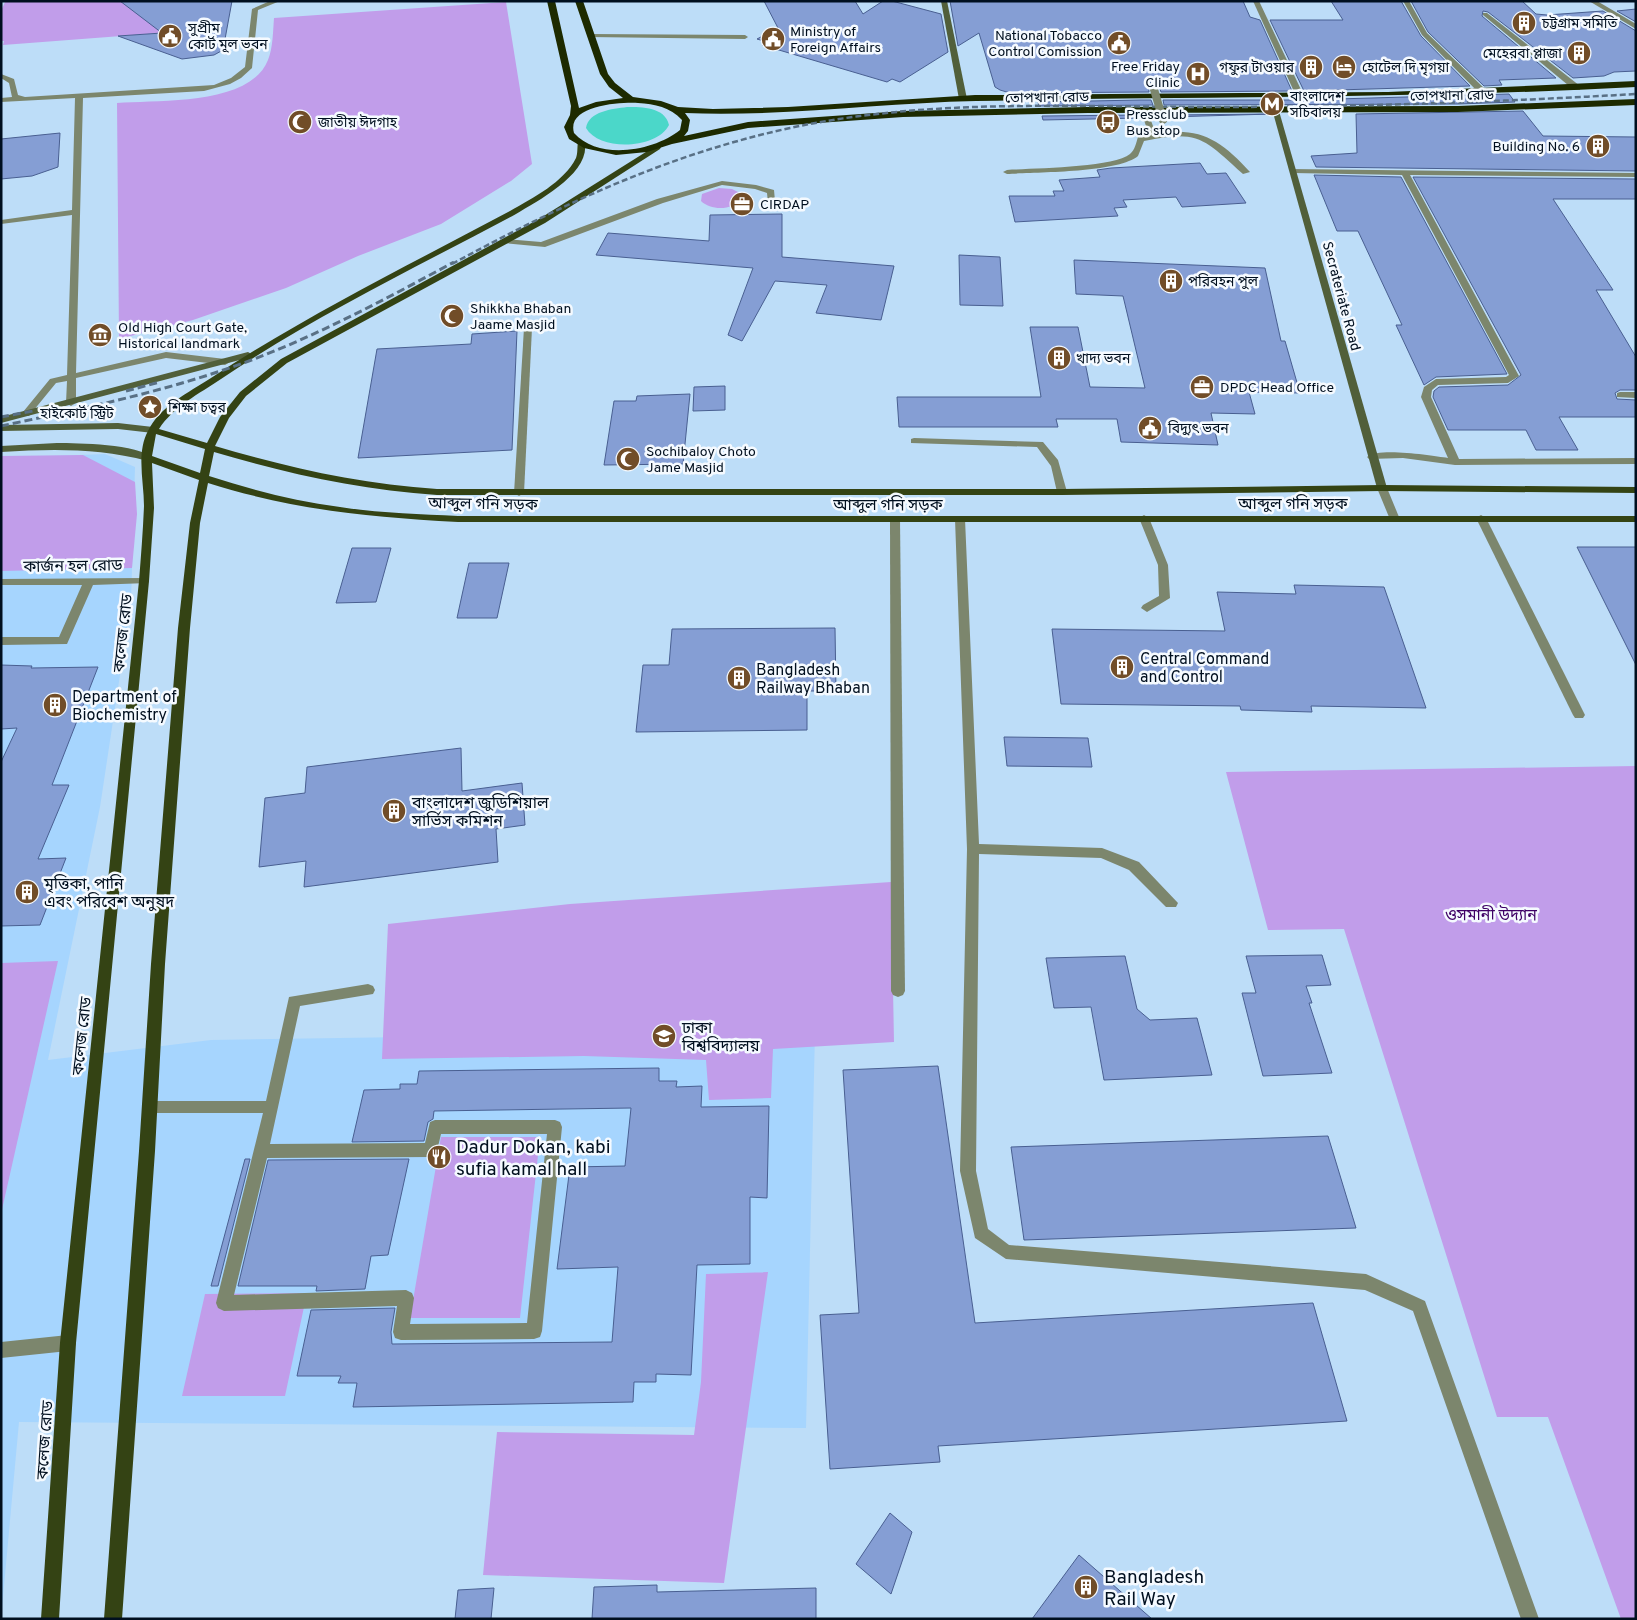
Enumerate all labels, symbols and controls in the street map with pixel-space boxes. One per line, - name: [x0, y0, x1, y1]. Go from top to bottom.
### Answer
- building icon: চট্টগ্রাম সমিতি: [1511, 10, 1537, 36]
- place label: চট্টগ্রাম সমিতি: [1541, 15, 1618, 33]
- place label: সুপ্রীম কোর্ট মূল ভবন: [187, 20, 268, 54]
- public building icon: সুপ্রীম কোর্ট মূল ভবন: [157, 23, 183, 49]
- place label: Ministry of Foreign Affairs: [790, 24, 881, 57]
- public building icon: Ministry of Foreign Affairs: [760, 26, 786, 52]
- place label: National Tobacco Control Comission: [988, 28, 1102, 61]
- public building icon: National Tobacco Control Comission: [1106, 30, 1132, 56]
- building icon: মেহেরবা প্লাজা: [1566, 40, 1592, 66]
- place label: মেহেরবা প্লাজা: [1483, 46, 1562, 63]
- building icon: গফুর টাওয়ার: [1298, 54, 1324, 80]
- hotel icon: হোটেল দি মৃগয়া: [1331, 54, 1357, 80]
- place label: Free Friday Clinic: [1111, 59, 1180, 92]
- place label: গফুর টাওয়ার: [1219, 59, 1295, 77]
- place label: হোটেল দি মৃগয়া: [1362, 59, 1450, 77]
- hospital icon: Free Friday Clinic: [1185, 61, 1211, 87]
- street label: তোপখানা রোড: [1410, 87, 1495, 106]
- street label: তোপখানা রোড: [1005, 89, 1090, 108]
- place label: বাংলাদেশ সচিবালয়: [1289, 89, 1345, 122]
- metro station icon: বাংলাদেশ সচিবালয়: [1259, 91, 1285, 117]
- place label: Pressclub Bus stop: [1126, 107, 1187, 140]
- mosque icon: জাতীয় ঈদগাহ: [287, 109, 313, 135]
- bus stop icon: Pressclub Bus stop: [1095, 109, 1121, 135]
- place label: জাতীয় ঈদগাহ: [317, 114, 398, 132]
- building icon: Building No. 6: [1585, 133, 1611, 159]
- place label: Building No. 6: [1493, 139, 1580, 156]
- office icon: CIRDAP: [729, 191, 755, 217]
- place label: CIRDAP: [760, 197, 809, 214]
- street label: Secrateriate Road: [1318, 240, 1363, 353]
- building icon: পরিবহন পুল: [1158, 268, 1184, 294]
- place label: পরিবহন পুল: [1188, 273, 1259, 291]
- place label: Shikkha Bhaban Jaame Masjid: [470, 301, 571, 334]
- mosque icon: Shikkha Bhaban Jaame Masjid: [439, 303, 465, 329]
- place label: Old High Court Gate, Historical landmark: [118, 320, 247, 353]
- museum icon: Old High Court Gate, Historical landmark: [87, 322, 113, 348]
- building icon: খাদ্য ভবন: [1046, 345, 1072, 371]
- place label: খাদ্য ভবন: [1076, 351, 1131, 368]
- office icon: DPDC Head Office: [1189, 374, 1215, 400]
- place label: DPDC Head Office: [1220, 380, 1334, 397]
- place icon: শিক্ষা চত্বর: [137, 394, 163, 420]
- place label: শিক্ষা চত্বর: [167, 399, 226, 417]
- street label: হাইকোর্ট স্ট্রিট: [39, 405, 114, 423]
- public building icon: বিদ্যুৎ ভবন: [1137, 415, 1163, 441]
- place label: বিদ্যুৎ ভবন: [1167, 420, 1229, 438]
- place label: Sochibaloy Choto Jame Masjid: [646, 444, 756, 477]
- mosque icon: Sochibaloy Choto Jame Masjid: [615, 446, 641, 472]
- street label: আব্দুল গনি সড়ক: [427, 493, 539, 516]
- street label: আব্দুল গনি সড়ক: [1237, 494, 1349, 515]
- street label: আব্দুল গনি সড়ক: [832, 495, 944, 516]
- street label: কার্জন হল রোড: [22, 555, 123, 578]
- street label: কলেজ রোড: [110, 592, 138, 674]
- place label: Central Command and Control: [1140, 650, 1269, 688]
- building icon: Central Command and Control: [1109, 654, 1135, 680]
- place label: Bangladesh Railway Bhaban: [756, 661, 870, 699]
- building icon: Bangladesh Railway Bhaban: [726, 665, 752, 691]
- place label: Department of Biochemistry: [72, 688, 177, 726]
- building icon: Department of Biochemistry: [42, 692, 68, 718]
- place label: বাংলাদেশ জুডিশিয়াল সার্ভিস কমিশন: [411, 793, 549, 832]
- building icon: বাংলাদেশ জুডিশিয়াল সার্ভিস কমিশন: [381, 798, 407, 824]
- place label: মৃত্তিকা, পানি এবং পরিবেশ অনুষদ: [43, 874, 175, 913]
- building icon: মৃত্তিকা, পানি এবং পরিবেশ অনুষদ: [14, 879, 40, 905]
- park label: ওসমানী উদ্যান: [1445, 905, 1537, 926]
- street label: কলেজ রোড: [69, 995, 97, 1077]
- place label: ঢাকা বিশ্ববিদ্যালয়: [681, 1019, 761, 1057]
- school or university icon: ঢাকা বিশ্ববিদ্যালয়: [651, 1023, 677, 1049]
- place label: Dadur Dokan, kabi sufia kamal hall: [456, 1136, 610, 1182]
- restaurant icon: Dadur Dokan, kabi sufia kamal hall: [426, 1144, 452, 1170]
- street label: কলেজ রোড: [33, 1399, 59, 1481]
- place label: Bangladesh Rail Way: [1104, 1566, 1204, 1612]
- building icon: Bangladesh Rail Way: [1073, 1574, 1099, 1600]

